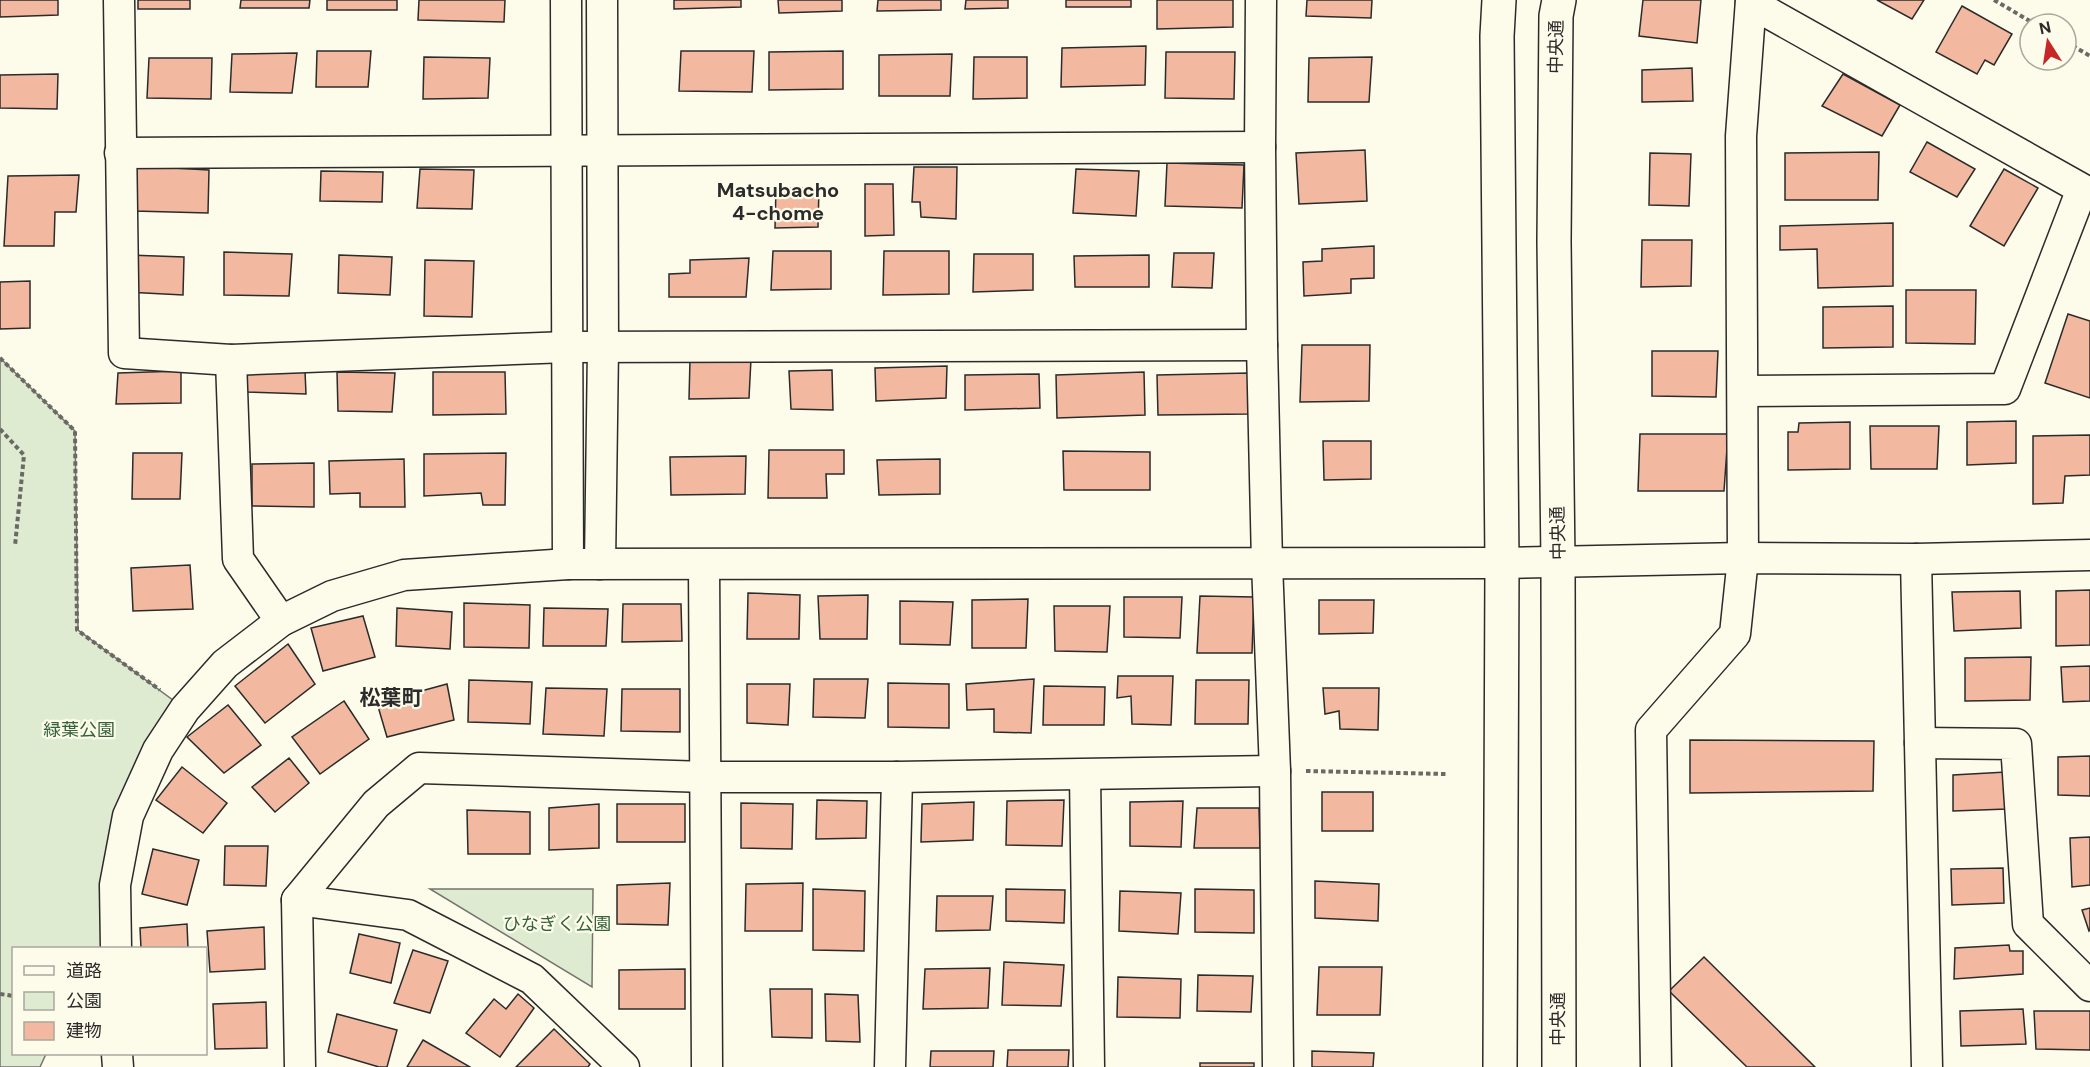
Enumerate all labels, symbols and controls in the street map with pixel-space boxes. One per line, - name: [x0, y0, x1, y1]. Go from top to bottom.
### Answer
- north arrow: [2018, 12, 2078, 72]
- text: N: [2037, 16, 2053, 39]
- street label: 中央通: [1544, 20, 1568, 74]
- district label: Matsubacho 4-chome: [717, 177, 839, 226]
- street label: 中央通: [1546, 506, 1570, 560]
- district label: 松葉町: [360, 684, 423, 712]
- park label: 緑葉公園: [43, 718, 115, 742]
- park label: ひなぎく公園: [503, 912, 611, 936]
- legend: [12, 947, 207, 1055]
- text: 道路: [66, 959, 102, 983]
- text: 公園: [66, 989, 102, 1013]
- street label: 中央通: [1546, 992, 1570, 1046]
- text: 建物: [66, 1019, 102, 1043]

